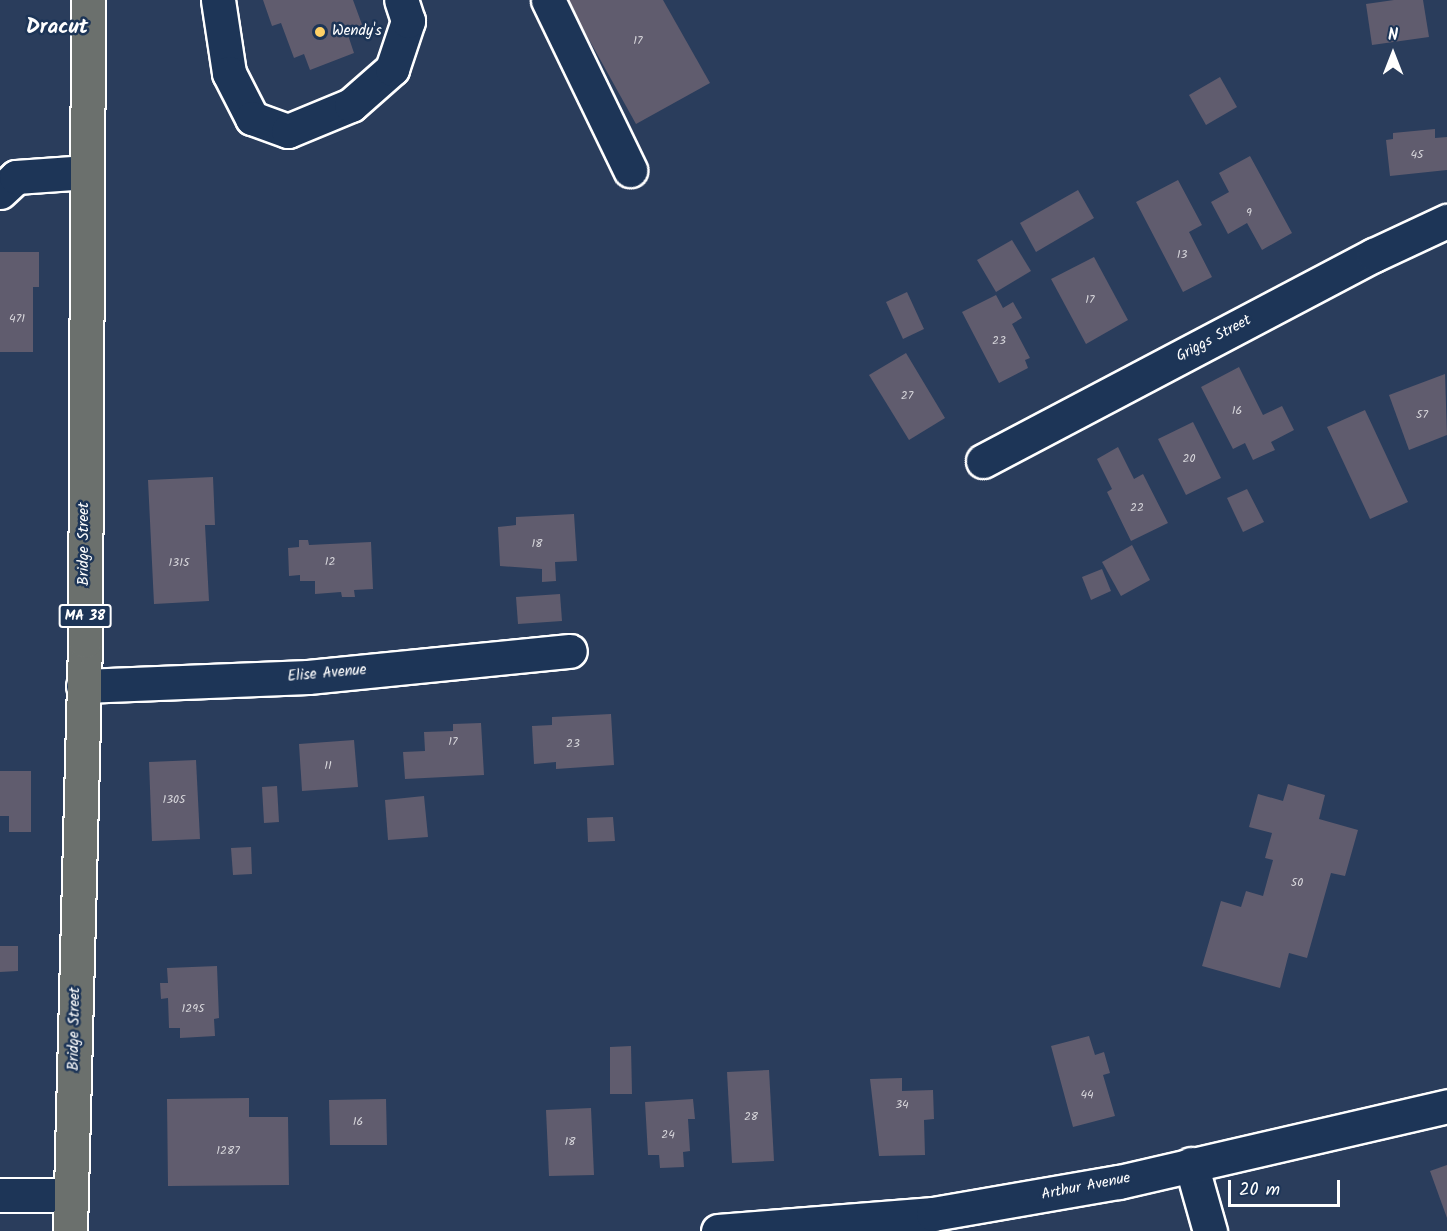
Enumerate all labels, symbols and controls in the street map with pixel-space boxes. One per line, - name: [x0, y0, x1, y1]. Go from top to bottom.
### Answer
- district label: Dracut: [26, 15, 88, 41]
- place label: Wendy's: [332, 23, 382, 41]
- text: N: [1388, 23, 1398, 48]
- north arrow: [1363, 24, 1423, 84]
- marker: Wendy's: [313, 25, 327, 39]
- house number: 17: [633, 34, 643, 48]
- house number: 45: [1410, 148, 1424, 162]
- house number: 9: [1246, 206, 1252, 220]
- house number: 13: [1177, 248, 1187, 262]
- house number: 17: [1085, 293, 1095, 307]
- house number: 471: [9, 312, 25, 326]
- street label: Griggs Street: [1173, 312, 1255, 366]
- house number: 23: [992, 334, 1006, 348]
- house number: 27: [901, 389, 913, 403]
- house number: 16: [1232, 404, 1242, 418]
- house number: 57: [1416, 408, 1428, 422]
- house number: 20: [1183, 452, 1195, 466]
- house number: 22: [1130, 501, 1144, 515]
- street label: Bridge Street: [76, 502, 94, 586]
- house number: 18: [532, 537, 542, 551]
- house number: 12: [325, 555, 335, 569]
- house number: 1315: [169, 556, 189, 570]
- road number: MA 38: [58, 605, 112, 627]
- street label: Elise Avenue: [287, 662, 367, 686]
- house number: 17: [448, 735, 458, 749]
- house number: 23: [566, 737, 580, 751]
- house number: 11: [324, 759, 332, 773]
- house number: 1305: [162, 793, 186, 807]
- house number: 50: [1291, 876, 1303, 890]
- street label: Bridge Street: [65, 987, 85, 1071]
- house number: 1295: [181, 1002, 205, 1016]
- house number: 44: [1080, 1088, 1094, 1102]
- house number: 34: [895, 1098, 909, 1112]
- house number: 28: [744, 1110, 758, 1124]
- house number: 16: [353, 1115, 363, 1129]
- house number: 24: [661, 1128, 675, 1142]
- house number: 18: [565, 1135, 575, 1149]
- house number: 1287: [216, 1144, 240, 1158]
- scale bar: [1231, 1168, 1344, 1206]
- street label: Arthur Avenue: [1040, 1170, 1132, 1204]
- text: 20 m: [1239, 1176, 1280, 1205]

